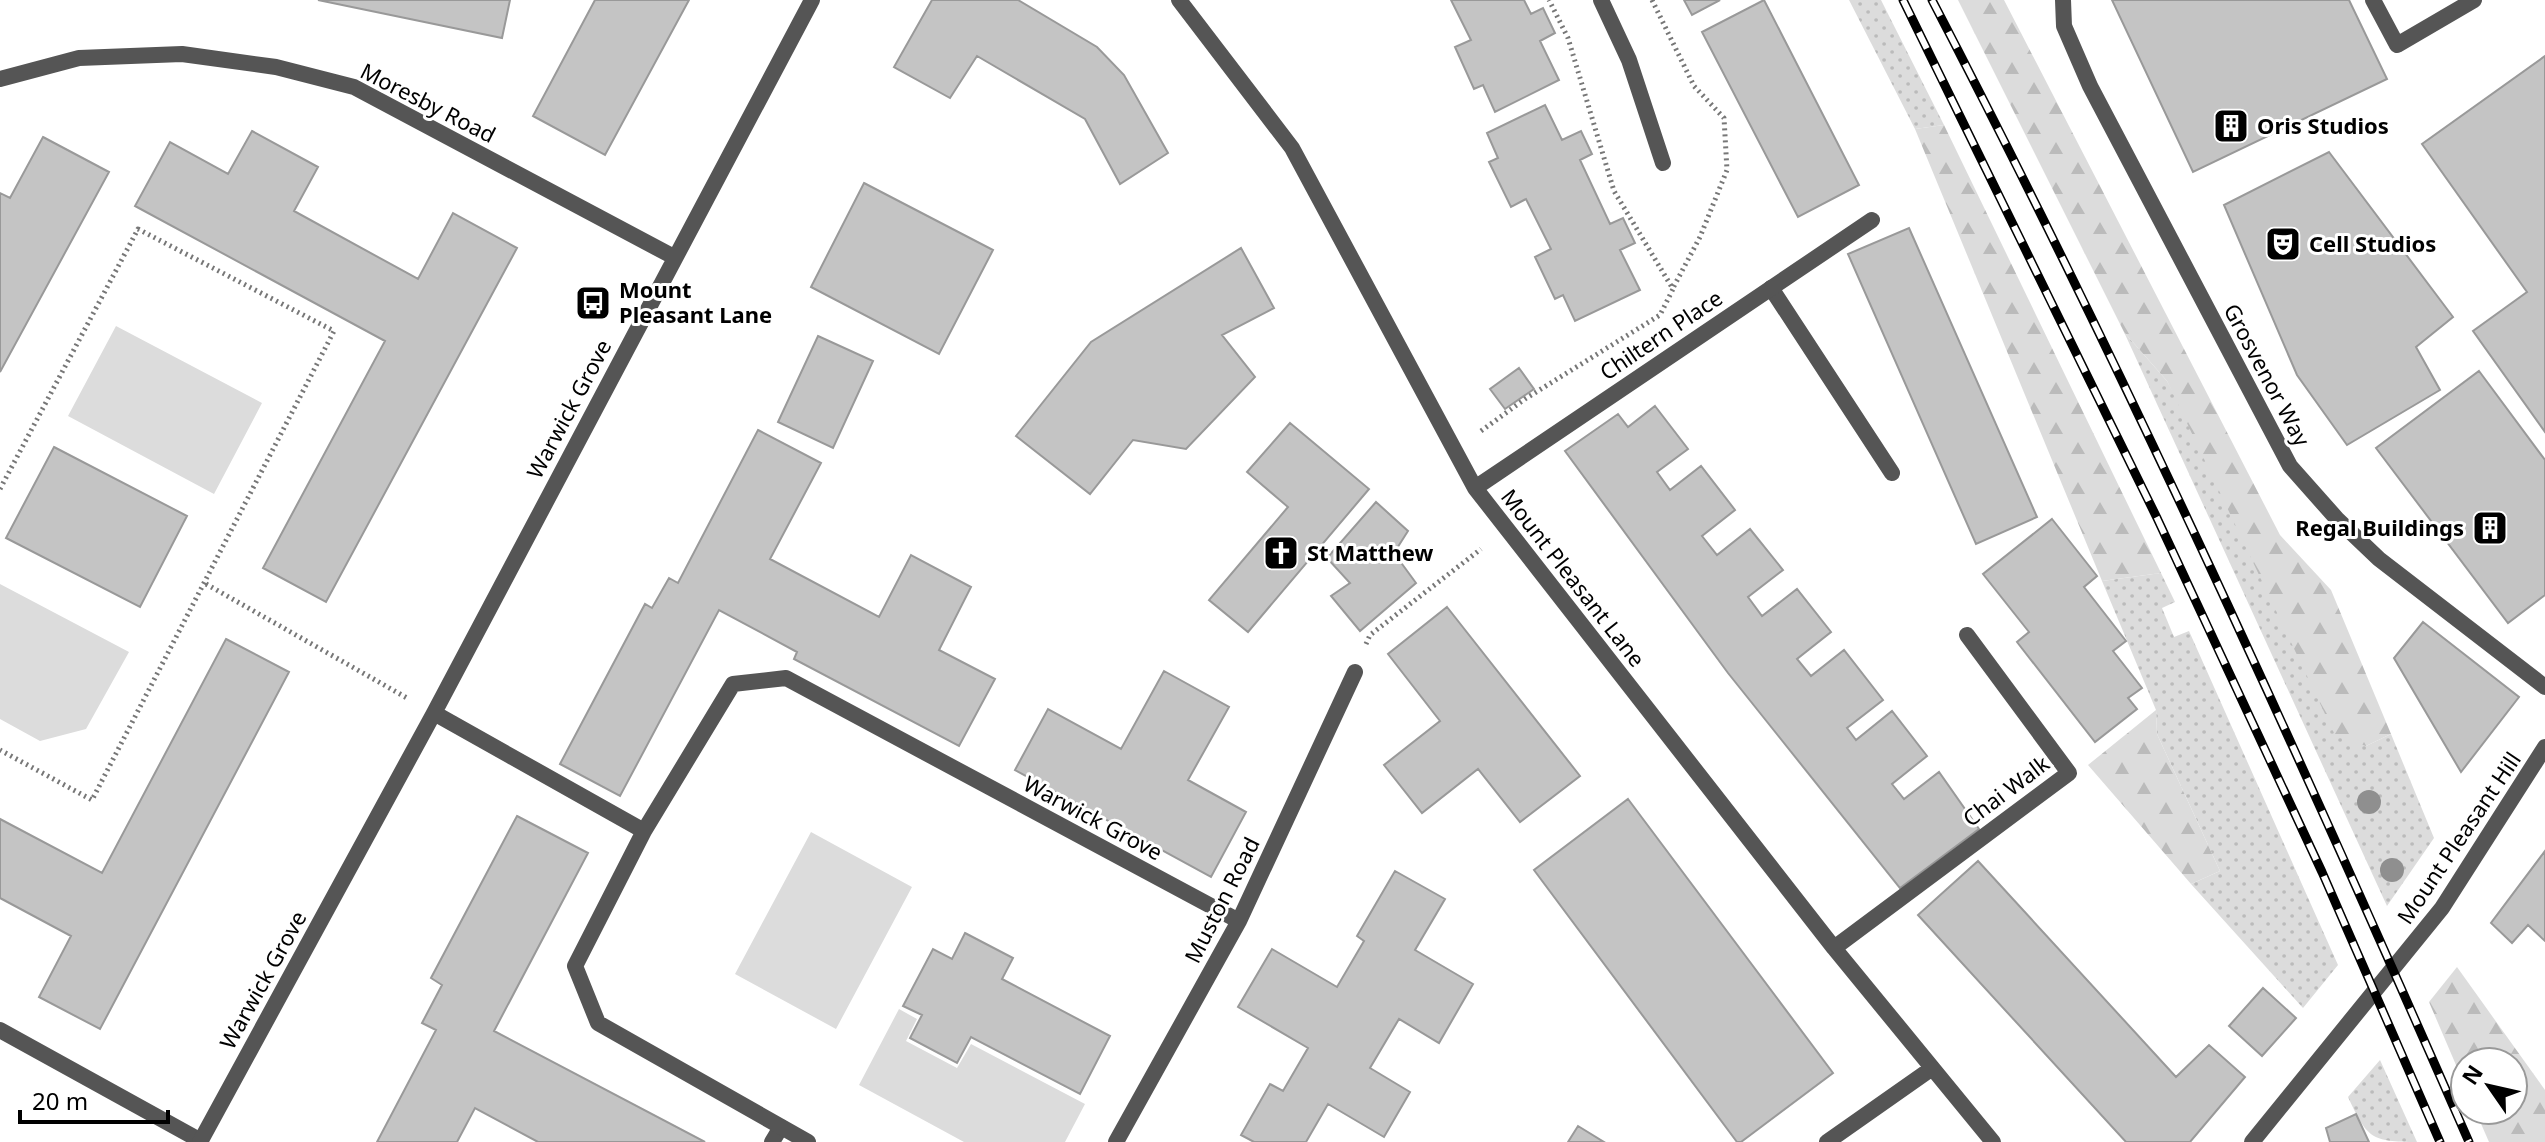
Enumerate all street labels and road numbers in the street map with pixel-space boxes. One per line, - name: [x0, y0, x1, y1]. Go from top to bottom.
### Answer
- street label: Moresby Road: [356, 55, 501, 149]
- street label: Chiltern Place: [1593, 282, 1728, 386]
- street label: Grosvenor Way: [2218, 298, 2318, 452]
- street label: Warwick Grove: [519, 334, 617, 483]
- street label: Mount Pleasant Lane: [1495, 482, 1653, 672]
- street label: Mount Pleasant Hill: [2389, 746, 2527, 929]
- street label: Chai Walk: [1956, 748, 2055, 833]
- street label: Warwick Grove: [1019, 768, 1168, 866]
- street label: Muston Road: [1177, 831, 1266, 968]
- street label: Warwick Grove: [212, 905, 312, 1054]

